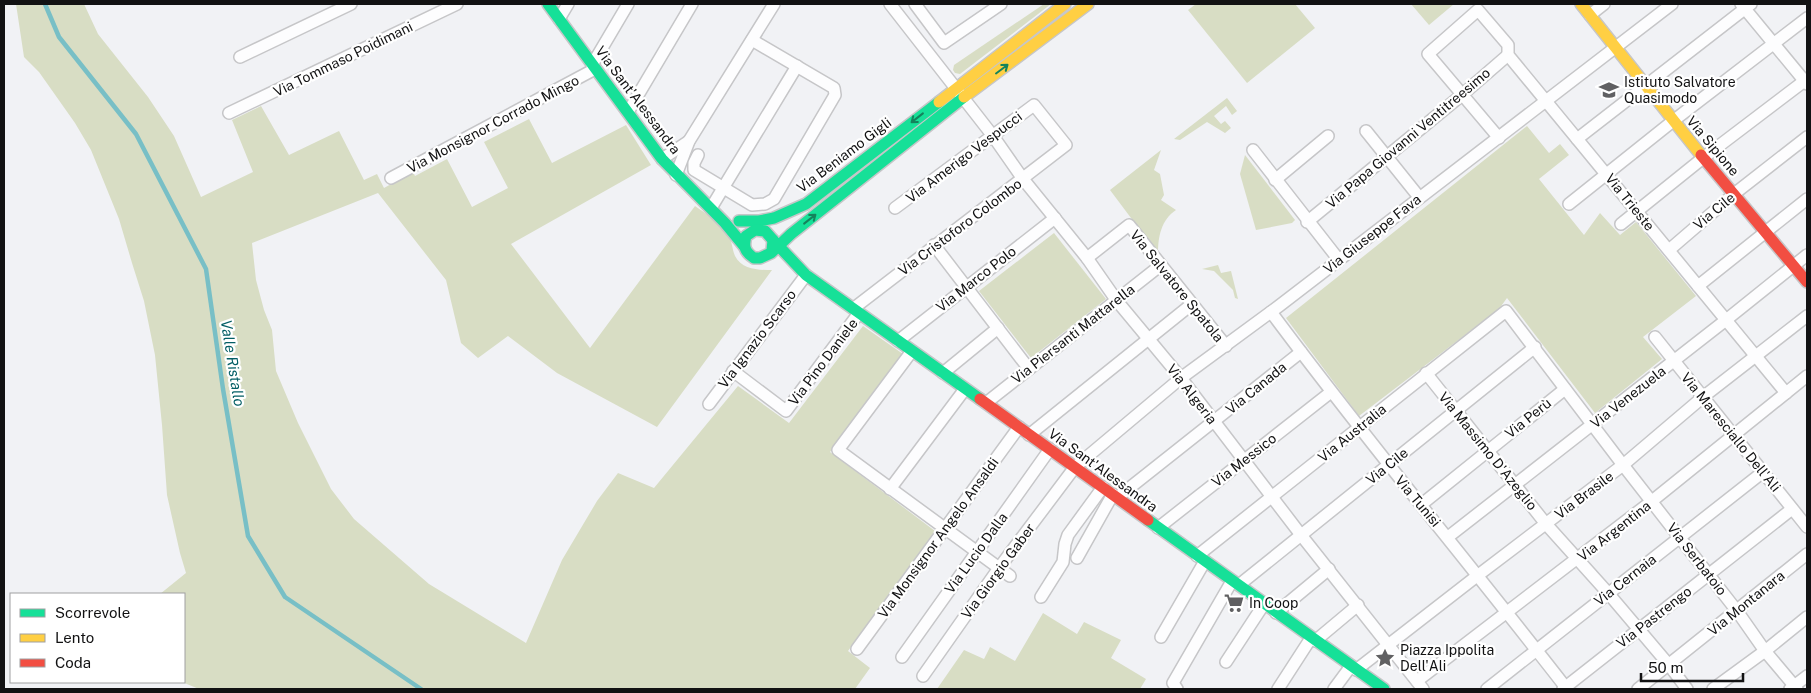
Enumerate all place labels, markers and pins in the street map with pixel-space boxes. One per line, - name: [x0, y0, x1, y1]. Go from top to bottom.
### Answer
- place label: Istituto Salvatore Quasimodo: [1624, 74, 1736, 106]
- school or university icon: Istituto Salvatore Quasimodo: [1598, 79, 1620, 101]
- supermarket icon: In Coop: [1223, 592, 1245, 614]
- place label: In Coop: [1249, 595, 1298, 611]
- place label: Piazza Ippolita Dell'Ali: [1400, 642, 1494, 674]
- place icon: Piazza Ippolita Dell'Ali: [1374, 647, 1396, 669]

